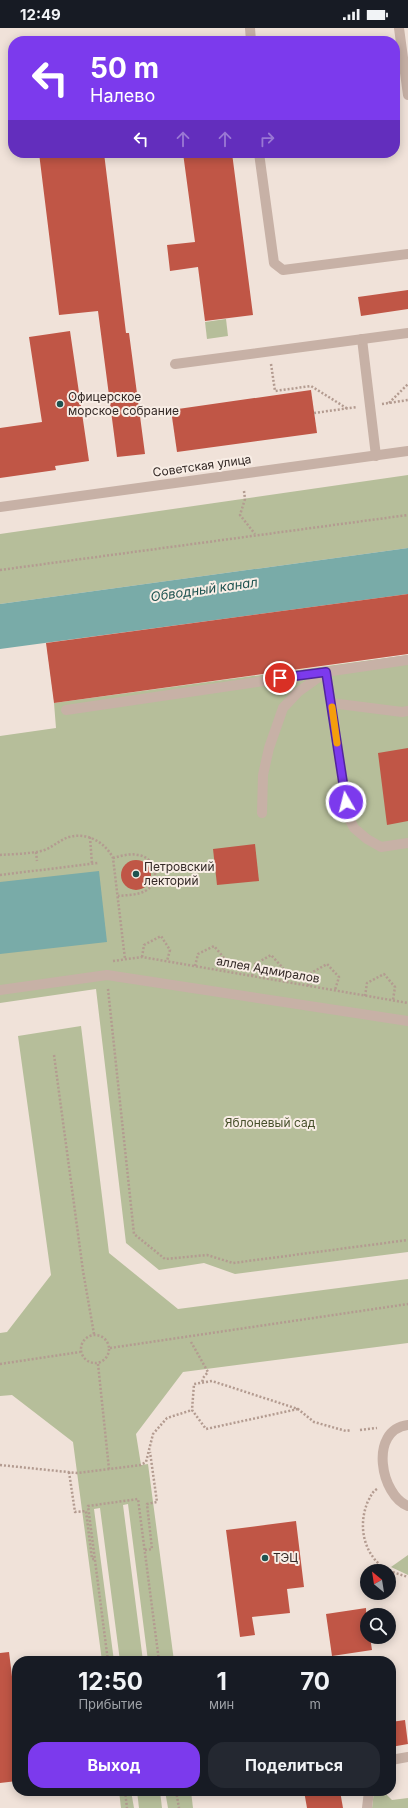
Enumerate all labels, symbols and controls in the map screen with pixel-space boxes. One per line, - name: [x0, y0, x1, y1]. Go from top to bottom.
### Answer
- text: 12:49: [20, 5, 61, 24]
- text: 50 m: [90, 51, 159, 85]
- icon: left: [24, 52, 76, 104]
- text: Налево: [90, 85, 155, 106]
- icon: left: [130, 128, 152, 150]
- icon: ahead: [172, 128, 194, 150]
- icon: ahead: [214, 128, 236, 150]
- icon: right: [256, 128, 278, 150]
- place label: Офицерское морское собрание: [68, 389, 179, 418]
- marker: Офицерское морское собрание: [55, 399, 65, 409]
- street label: Советская улица: [152, 451, 252, 480]
- water label: Обводный канал: [150, 574, 259, 604]
- pin: [263, 661, 297, 695]
- icon: arrive: [269, 667, 291, 689]
- position arrow: [325, 781, 367, 823]
- place label: Петровский лекторий: [144, 859, 215, 888]
- marker: Петровский лекторий: [131, 869, 141, 879]
- street label: аллея Адмиралов: [215, 953, 321, 986]
- park label: Яблоневый сад: [225, 1115, 316, 1130]
- place label: ТЭЦ: [273, 1550, 298, 1565]
- marker: ТЭЦ: [260, 1553, 270, 1563]
- north arrow: [360, 1564, 396, 1600]
- map controls: [360, 1564, 396, 1644]
- button: search: [360, 1608, 396, 1644]
- text: 12:50: [78, 1667, 143, 1696]
- text: 1: [216, 1667, 227, 1696]
- text: 70: [300, 1667, 330, 1696]
- text: Прибытие: [78, 1696, 143, 1712]
- text: мин: [209, 1696, 234, 1712]
- text: m: [309, 1696, 321, 1712]
- button: Выход: [28, 1742, 200, 1788]
- button: Поделиться: [208, 1742, 380, 1788]

